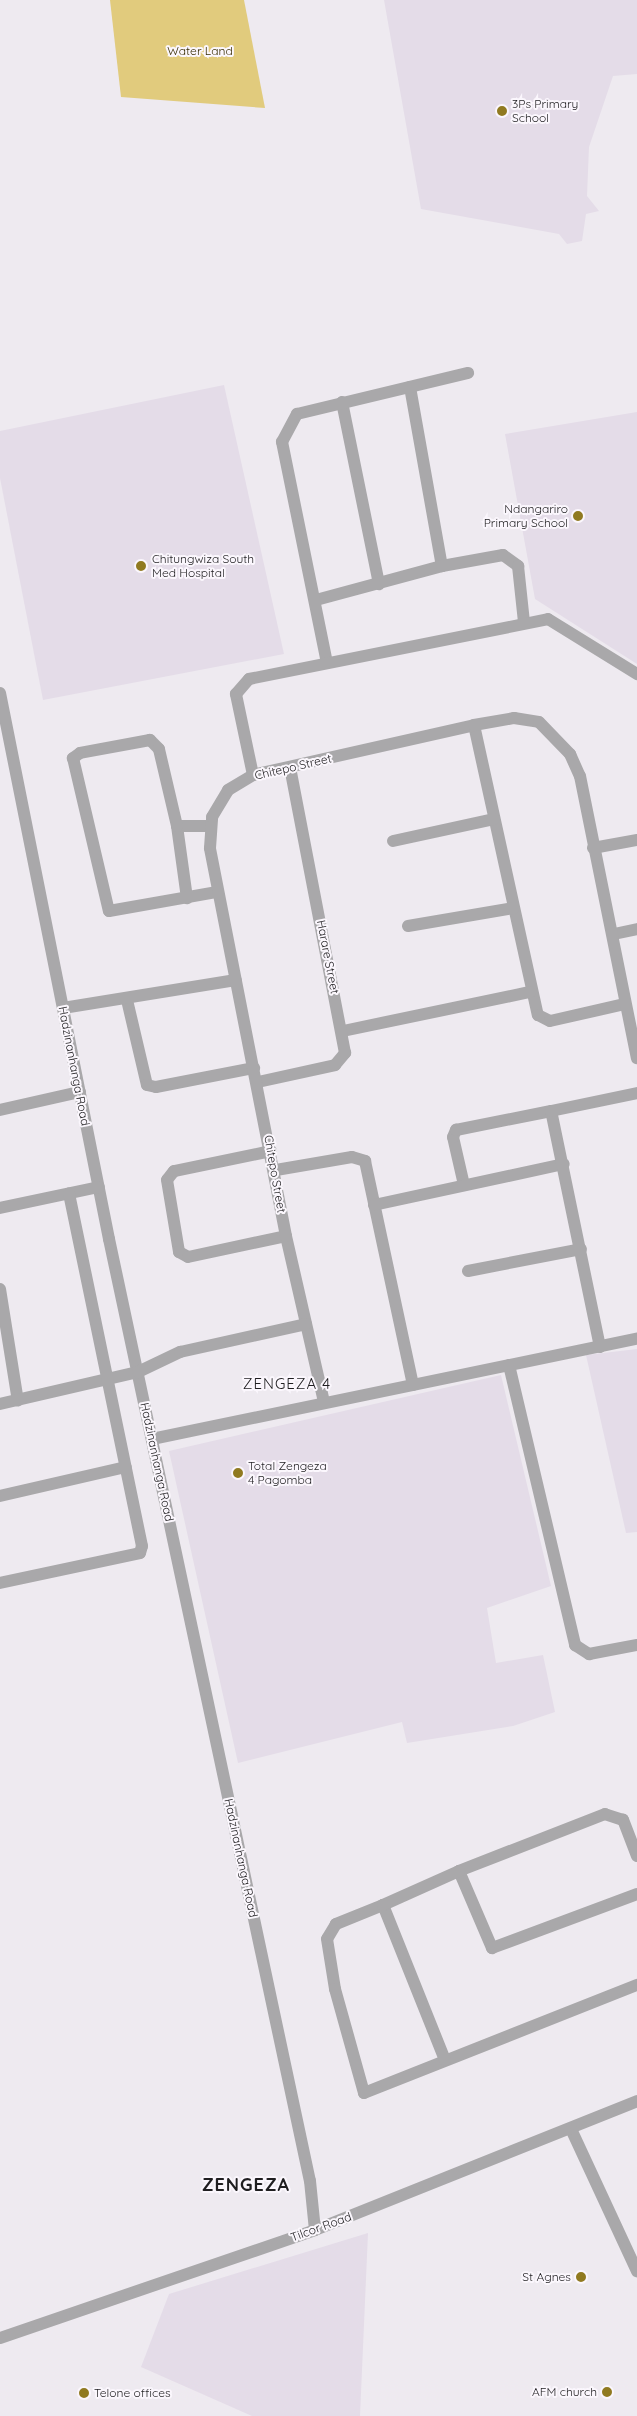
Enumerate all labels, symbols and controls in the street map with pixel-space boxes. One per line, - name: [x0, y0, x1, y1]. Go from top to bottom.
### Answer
- park label: Water Land: [167, 44, 233, 58]
- place label: 3Ps Primary School: [512, 97, 578, 125]
- marker: 3Ps Primary School: [496, 105, 508, 117]
- place label: Ndangariro Primary School: [484, 502, 568, 530]
- marker: Ndangariro Primary School: [572, 510, 584, 522]
- place label: Chitungwiza South Med Hospital: [152, 552, 254, 580]
- marker: Chitungwiza South Med Hospital: [134, 559, 148, 573]
- street label: Chitepo Street: [253, 751, 333, 783]
- street label: Harare Street: [314, 919, 342, 995]
- street label: Hadzinanhanga Road: [55, 1005, 93, 1127]
- street label: Chitepo Street: [261, 1134, 289, 1214]
- district label: ZENGEZA 4: [242, 1375, 332, 1393]
- street label: Hadzinanhanga Road: [137, 1401, 177, 1523]
- place label: Total Zengeza 4 Pagomba: [248, 1459, 327, 1487]
- marker: Total Zengeza 4 Pagomba: [232, 1467, 244, 1479]
- street label: Hadzinanhanga Road: [221, 1797, 261, 1919]
- district label: ZENGEZA: [201, 2174, 291, 2196]
- street label: Tilcor Road: [289, 2209, 353, 2245]
- place label: St Agnes: [522, 2270, 571, 2284]
- marker: St Agnes: [575, 2271, 587, 2283]
- place label: AFM church: [532, 2385, 597, 2399]
- place label: Telone offices: [94, 2386, 171, 2400]
- marker: AFM church: [601, 2386, 613, 2398]
- marker: Telone offices: [78, 2387, 90, 2399]

